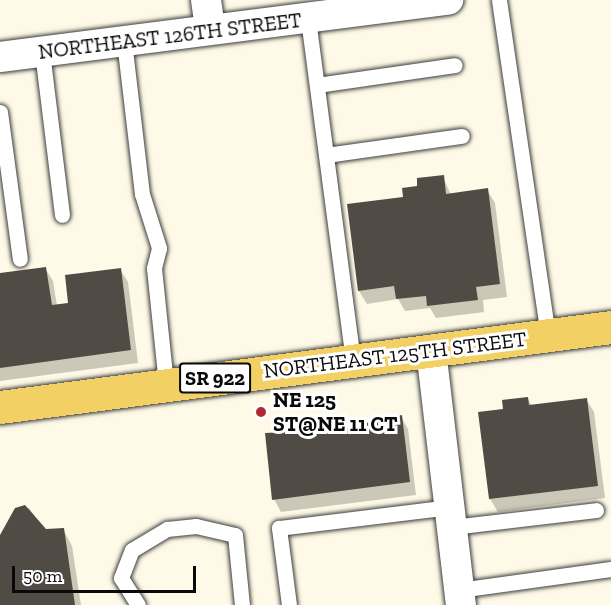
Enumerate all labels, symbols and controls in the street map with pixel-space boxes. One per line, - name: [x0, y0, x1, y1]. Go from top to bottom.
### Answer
- street label: NORTHEAST 126TH STREET: [37, 7, 303, 65]
- street label: NORTHEAST 125TH STREET: [262, 326, 528, 384]
- road number: SR 922: [179, 361, 251, 395]
- place label: NE 125 ST@NE 11 CT: [273, 387, 398, 437]
- marker: NE 125 ST@NE 11 CT: [254, 405, 268, 419]
- scale bar: [15, 554, 200, 592]
- text: 50 m: [23, 565, 62, 587]

